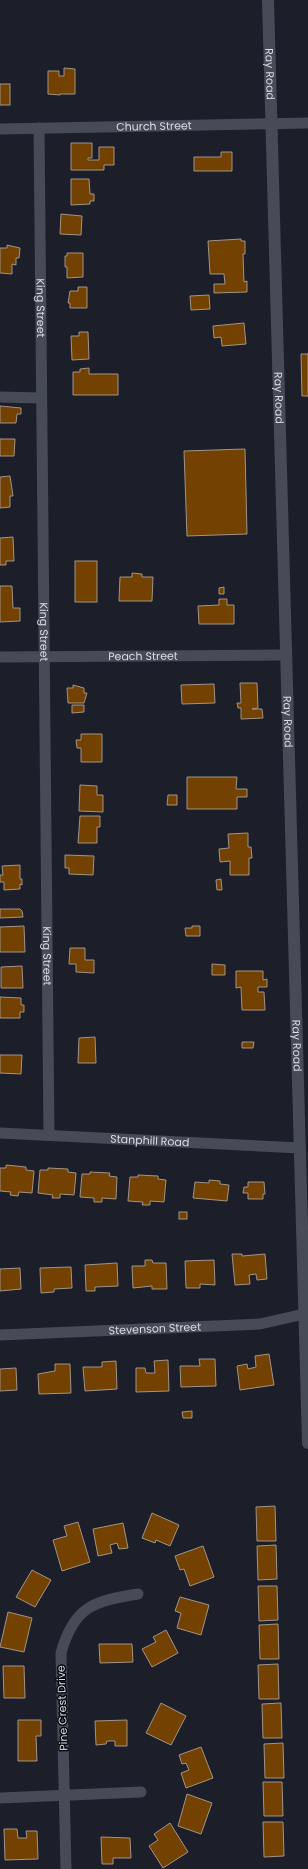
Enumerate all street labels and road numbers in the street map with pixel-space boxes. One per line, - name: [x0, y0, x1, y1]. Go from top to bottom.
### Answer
- street label: Ray Road: [261, 48, 279, 100]
- street label: Church Street: [116, 117, 192, 135]
- street label: King Street: [32, 278, 49, 338]
- street label: Ray Road: [270, 372, 288, 424]
- street label: King Street: [36, 602, 52, 662]
- street label: Peach Street: [108, 648, 178, 664]
- street label: Ray Road: [279, 696, 297, 748]
- street label: King Street: [39, 926, 56, 986]
- street label: Ray Road: [288, 1019, 306, 1072]
- street label: Stanphill Road: [110, 1131, 190, 1150]
- street label: Stevenson Street: [108, 1319, 201, 1338]
- street label: Pine Crest Drive: [53, 1665, 71, 1751]

